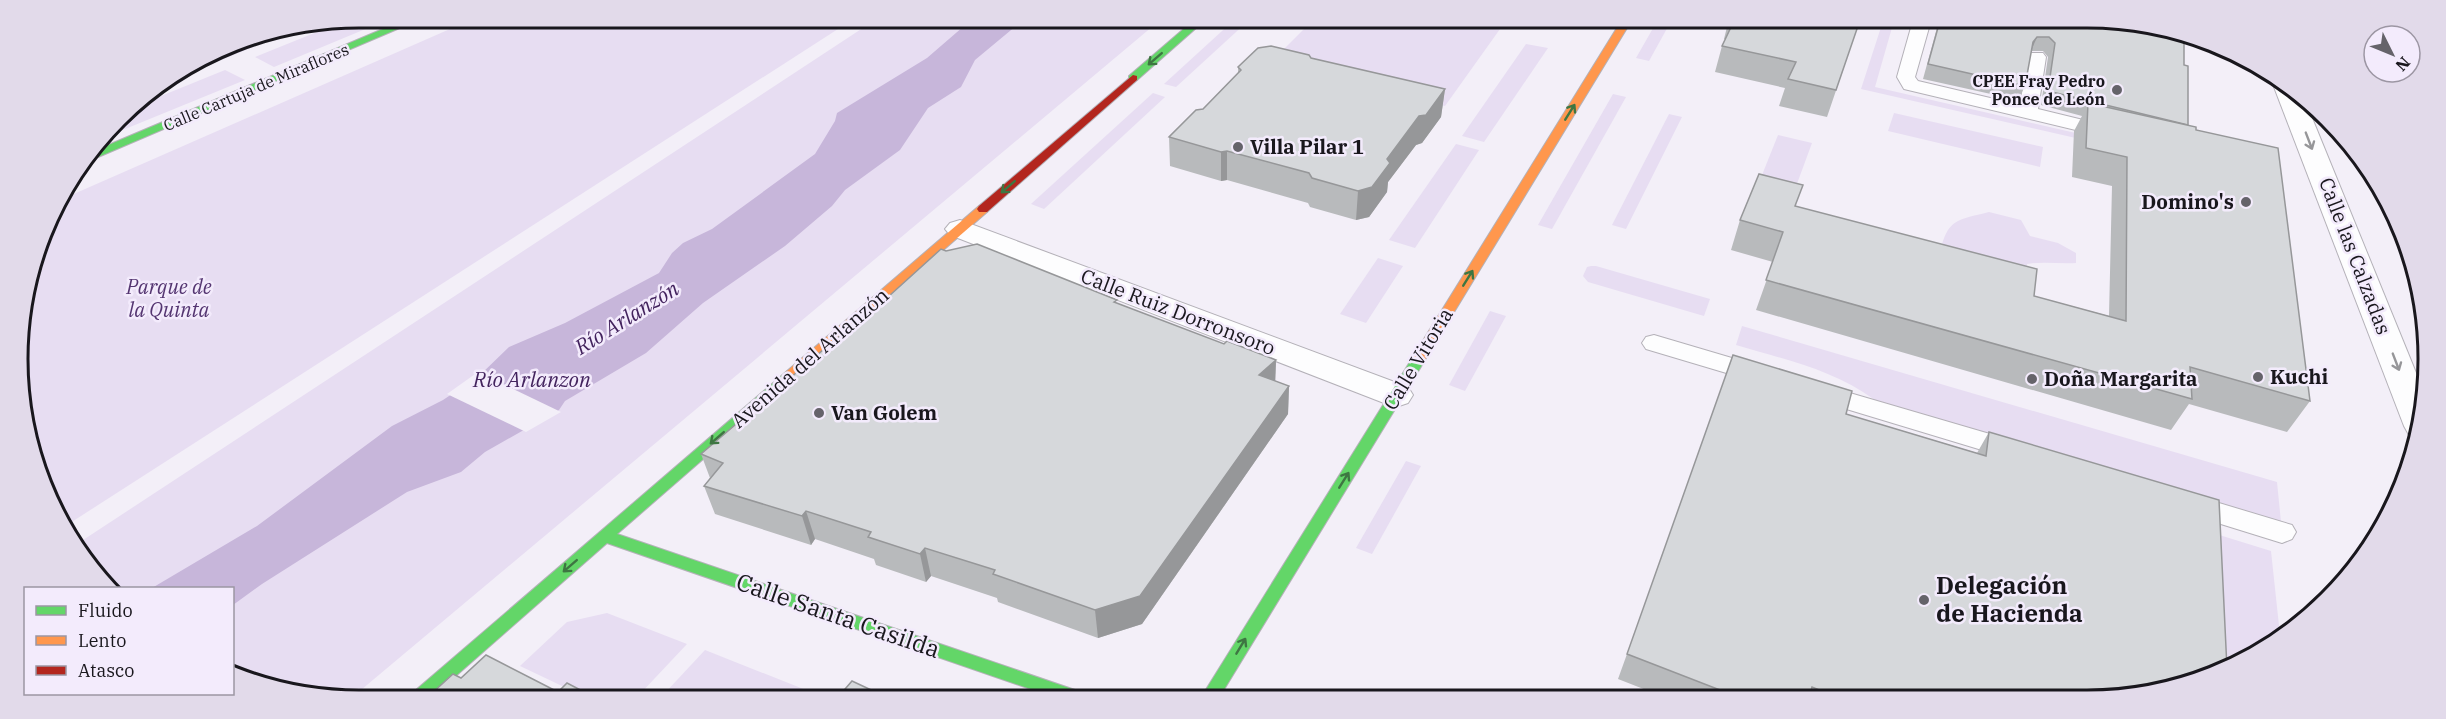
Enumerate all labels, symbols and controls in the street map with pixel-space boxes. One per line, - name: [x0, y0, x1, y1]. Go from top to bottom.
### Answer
- north arrow: [2362, 24, 2422, 84]
- street label: Calle Cartuja de Miraflores: [160, 39, 352, 135]
- one-way arrow: [1147, 53, 1163, 66]
- text: N: [2391, 53, 2415, 76]
- place label: CPEE Fray Pedro Ponce de León: [1972, 71, 2105, 109]
- marker: CPEE Fray Pedro Ponce de León: [2110, 83, 2124, 97]
- one-way arrow: [1564, 104, 1576, 121]
- one-way arrow: [2305, 131, 2316, 150]
- place label: Villa Pilar 1: [1250, 133, 1364, 160]
- marker: Villa Pilar 1: [1231, 140, 1245, 154]
- street label: Calle las Calzadas: [2313, 173, 2398, 338]
- one-way arrow: [1000, 181, 1016, 194]
- place label: Domino's: [2141, 188, 2234, 215]
- marker: Domino's: [2239, 195, 2253, 209]
- street label: Calle Ruiz Dorronsoro: [1077, 262, 1279, 361]
- one-way arrow: [1462, 270, 1474, 287]
- park label: Parque de la Quinta: [125, 273, 212, 323]
- water label: Río Arlanzón: [568, 274, 684, 361]
- street label: Avenida del Arlanzón: [725, 281, 895, 434]
- street label: Calle Vitoria: [1376, 303, 1459, 415]
- one-way arrow: [2391, 352, 2402, 370]
- place label: Kuchi: [2270, 363, 2329, 390]
- water label: Río Arlanzon: [472, 365, 591, 393]
- place label: Doña Margarita: [2044, 365, 2197, 392]
- marker: Kuchi: [2251, 370, 2265, 384]
- marker: Doña Margarita: [2025, 372, 2039, 386]
- place label: Van Golem: [831, 399, 937, 426]
- marker: Van Golem: [812, 406, 826, 420]
- one-way arrow: [710, 431, 725, 445]
- one-way arrow: [1338, 472, 1350, 489]
- one-way arrow: [562, 559, 578, 572]
- street label: Calle Santa Casilda: [732, 565, 945, 665]
- place label: Delegación de Hacienda: [1936, 569, 2083, 629]
- legend: [24, 587, 234, 695]
- marker: Delegación de Hacienda: [1917, 593, 1931, 607]
- text: Fluido: [78, 599, 133, 622]
- text: Lento: [78, 629, 126, 652]
- one-way arrow: [1236, 638, 1248, 655]
- text: Atasco: [78, 659, 134, 682]

